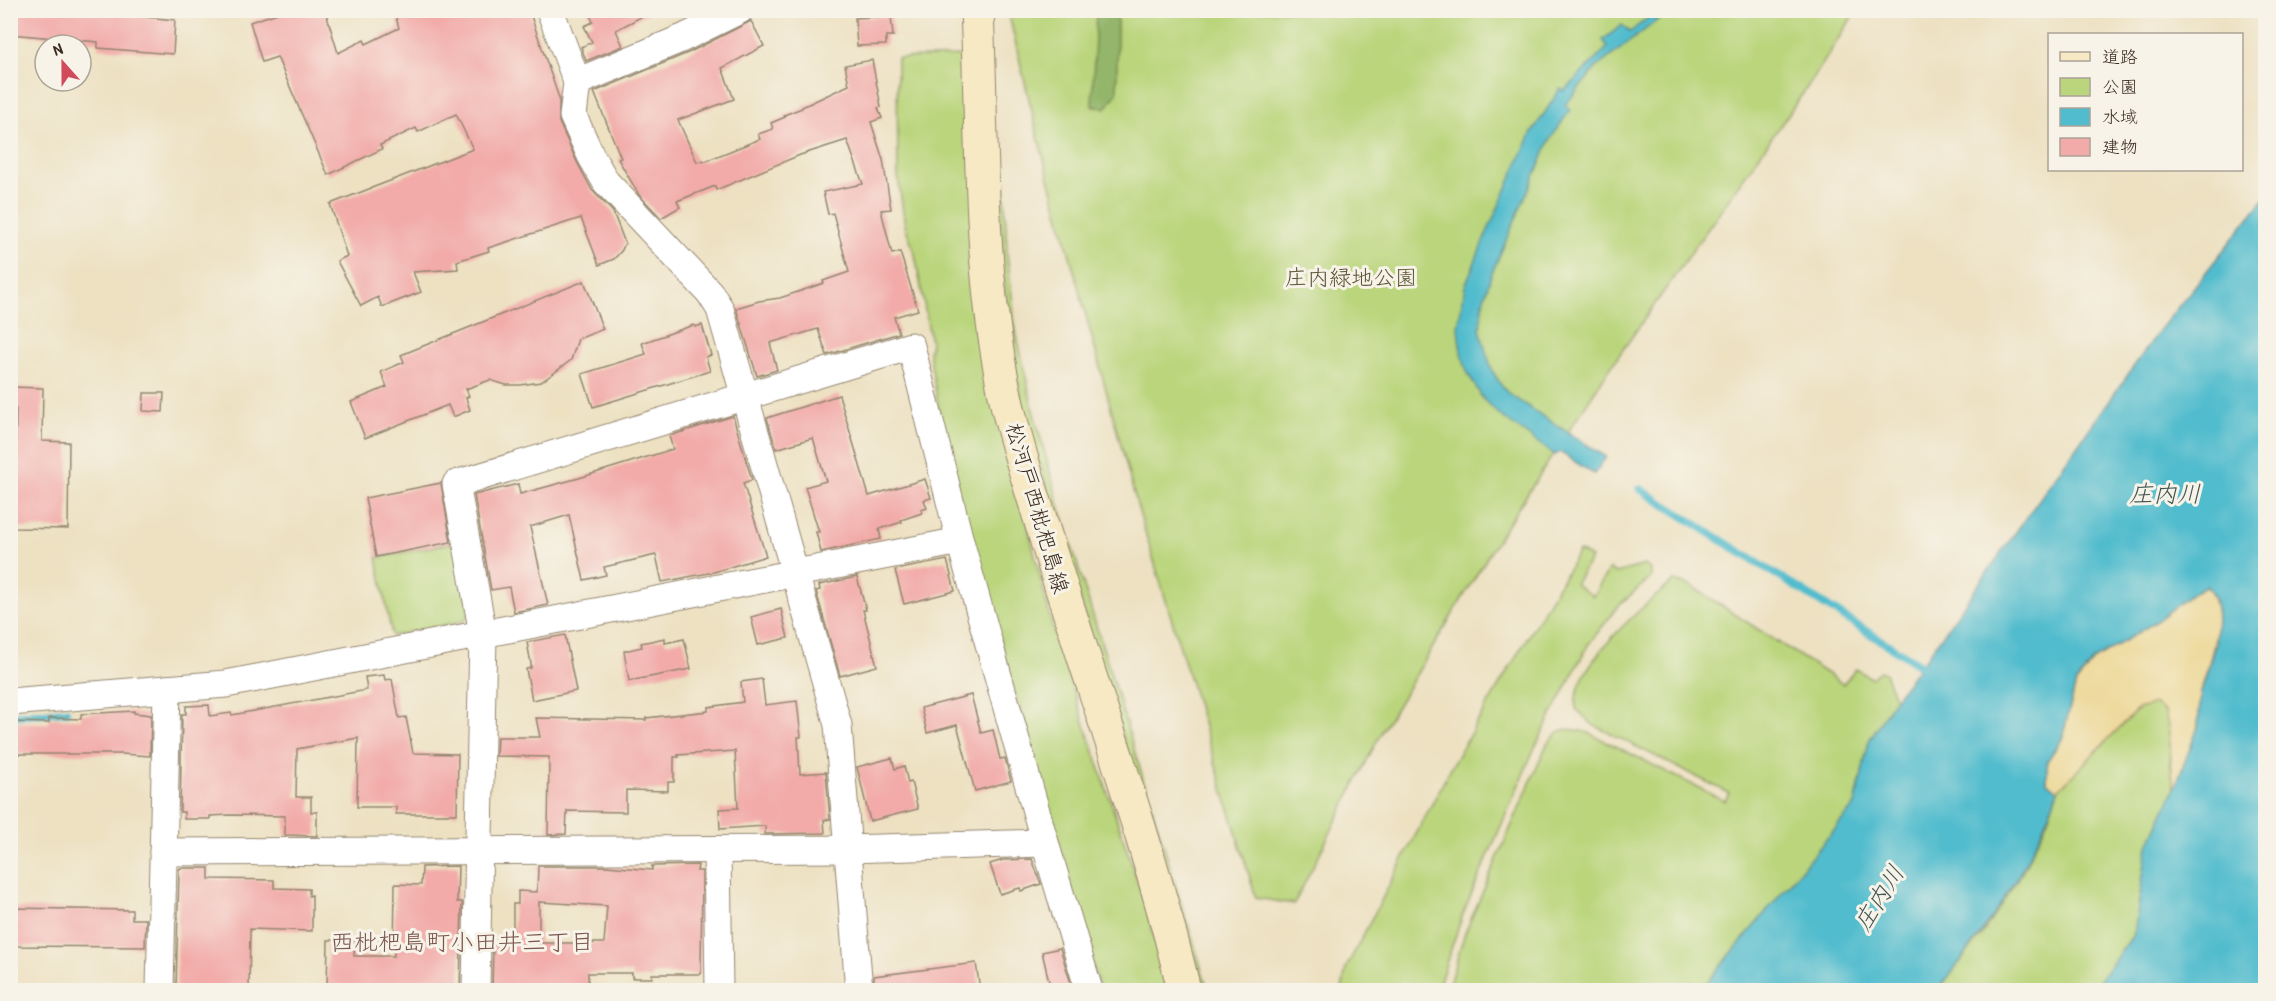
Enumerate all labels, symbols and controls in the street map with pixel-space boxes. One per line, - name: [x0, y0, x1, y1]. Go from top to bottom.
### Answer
- north arrow: [33, 33, 93, 93]
- legend: [2048, 33, 2243, 171]
- text: N: [50, 37, 66, 61]
- text: 道路: [2102, 44, 2138, 69]
- text: 公園: [2102, 74, 2138, 99]
- text: 水域: [2102, 104, 2138, 129]
- text: 建物: [2102, 134, 2138, 159]
- park label: 庄内緑地公園: [1285, 262, 1417, 292]
- street label: 松河戸西枇杷島線: [999, 419, 1077, 597]
- water label: 庄内川: [2129, 477, 2201, 509]
- water label: 庄内川: [1846, 858, 1911, 936]
- district label: 西枇杷島町小田井三丁目: [330, 925, 594, 957]

